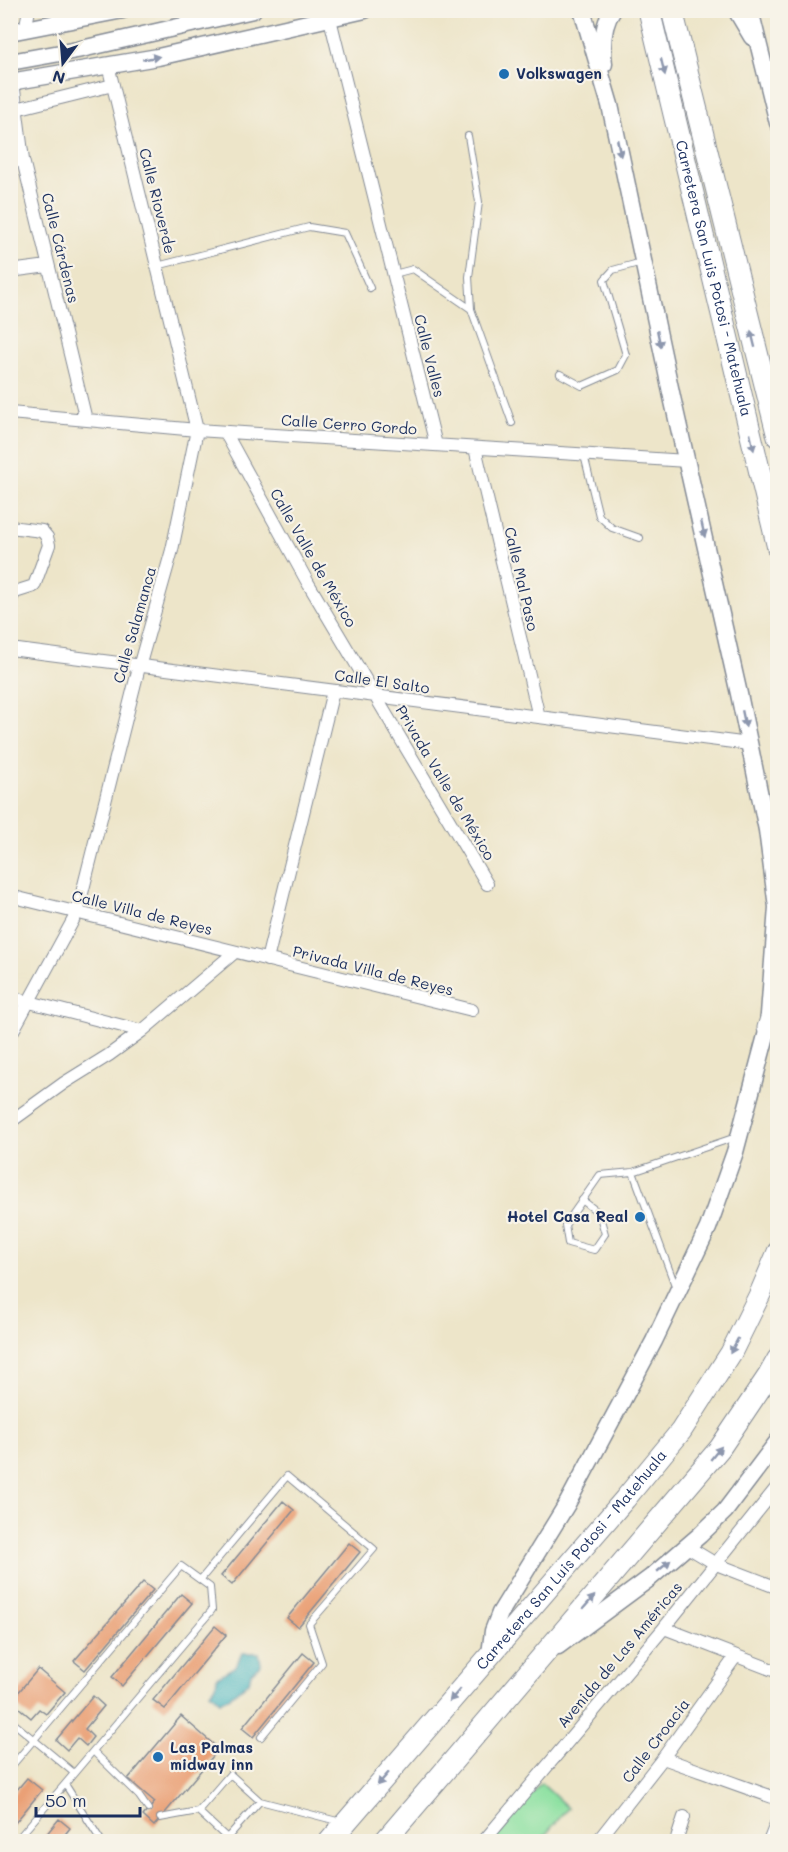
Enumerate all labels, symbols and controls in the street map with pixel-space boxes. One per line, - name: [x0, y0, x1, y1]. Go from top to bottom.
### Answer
- north arrow: [33, 33, 93, 93]
- one-way arrow: [142, 53, 161, 62]
- one-way arrow: [658, 58, 668, 76]
- place label: Volkswagen: [516, 63, 602, 83]
- text: N: [50, 66, 67, 90]
- marker: Volkswagen: [497, 67, 511, 81]
- street label: Carretera San Luis Potosi - Matehuala: [672, 138, 757, 418]
- one-way arrow: [615, 139, 624, 158]
- street label: Calle Rioverde: [135, 146, 181, 256]
- street label: Calle Cárdenas: [38, 191, 84, 305]
- street label: Calle Valles: [410, 312, 450, 399]
- one-way arrow: [655, 329, 664, 348]
- one-way arrow: [748, 330, 758, 348]
- street label: Calle Cerro Gordo: [280, 409, 418, 439]
- one-way arrow: [748, 432, 757, 451]
- street label: Calle Valle de México: [266, 484, 362, 631]
- one-way arrow: [698, 520, 708, 538]
- street label: Calle Mal Paso: [500, 525, 544, 633]
- street label: Calle Salamanca: [108, 564, 160, 685]
- street label: Calle El Salto: [333, 664, 431, 698]
- street label: Privada Valle de México: [392, 701, 500, 864]
- one-way arrow: [740, 710, 749, 729]
- street label: Calle Villa de Reyes: [70, 885, 215, 939]
- street label: Privada Villa de Reyes: [291, 940, 456, 1000]
- place label: Hotel Casa Real: [507, 1206, 628, 1226]
- marker: Hotel Casa Real: [633, 1210, 647, 1224]
- one-way arrow: [729, 1338, 739, 1355]
- street label: Carretera San Luis Potosi - Matehuala: [471, 1445, 671, 1674]
- one-way arrow: [709, 1446, 721, 1461]
- one-way arrow: [656, 1560, 671, 1573]
- street label: Avenida de Las Américas: [552, 1577, 686, 1732]
- one-way arrow: [582, 1594, 596, 1609]
- one-way arrow: [448, 1687, 462, 1702]
- street label: Calle Croacia: [617, 1694, 694, 1787]
- place label: Las Palmas midway inn: [170, 1737, 253, 1774]
- marker: Las Palmas midway inn: [151, 1750, 165, 1764]
- one-way arrow: [377, 1771, 390, 1786]
- scale bar: [36, 1780, 140, 1818]
- text: 50 m: [45, 1788, 87, 1812]

